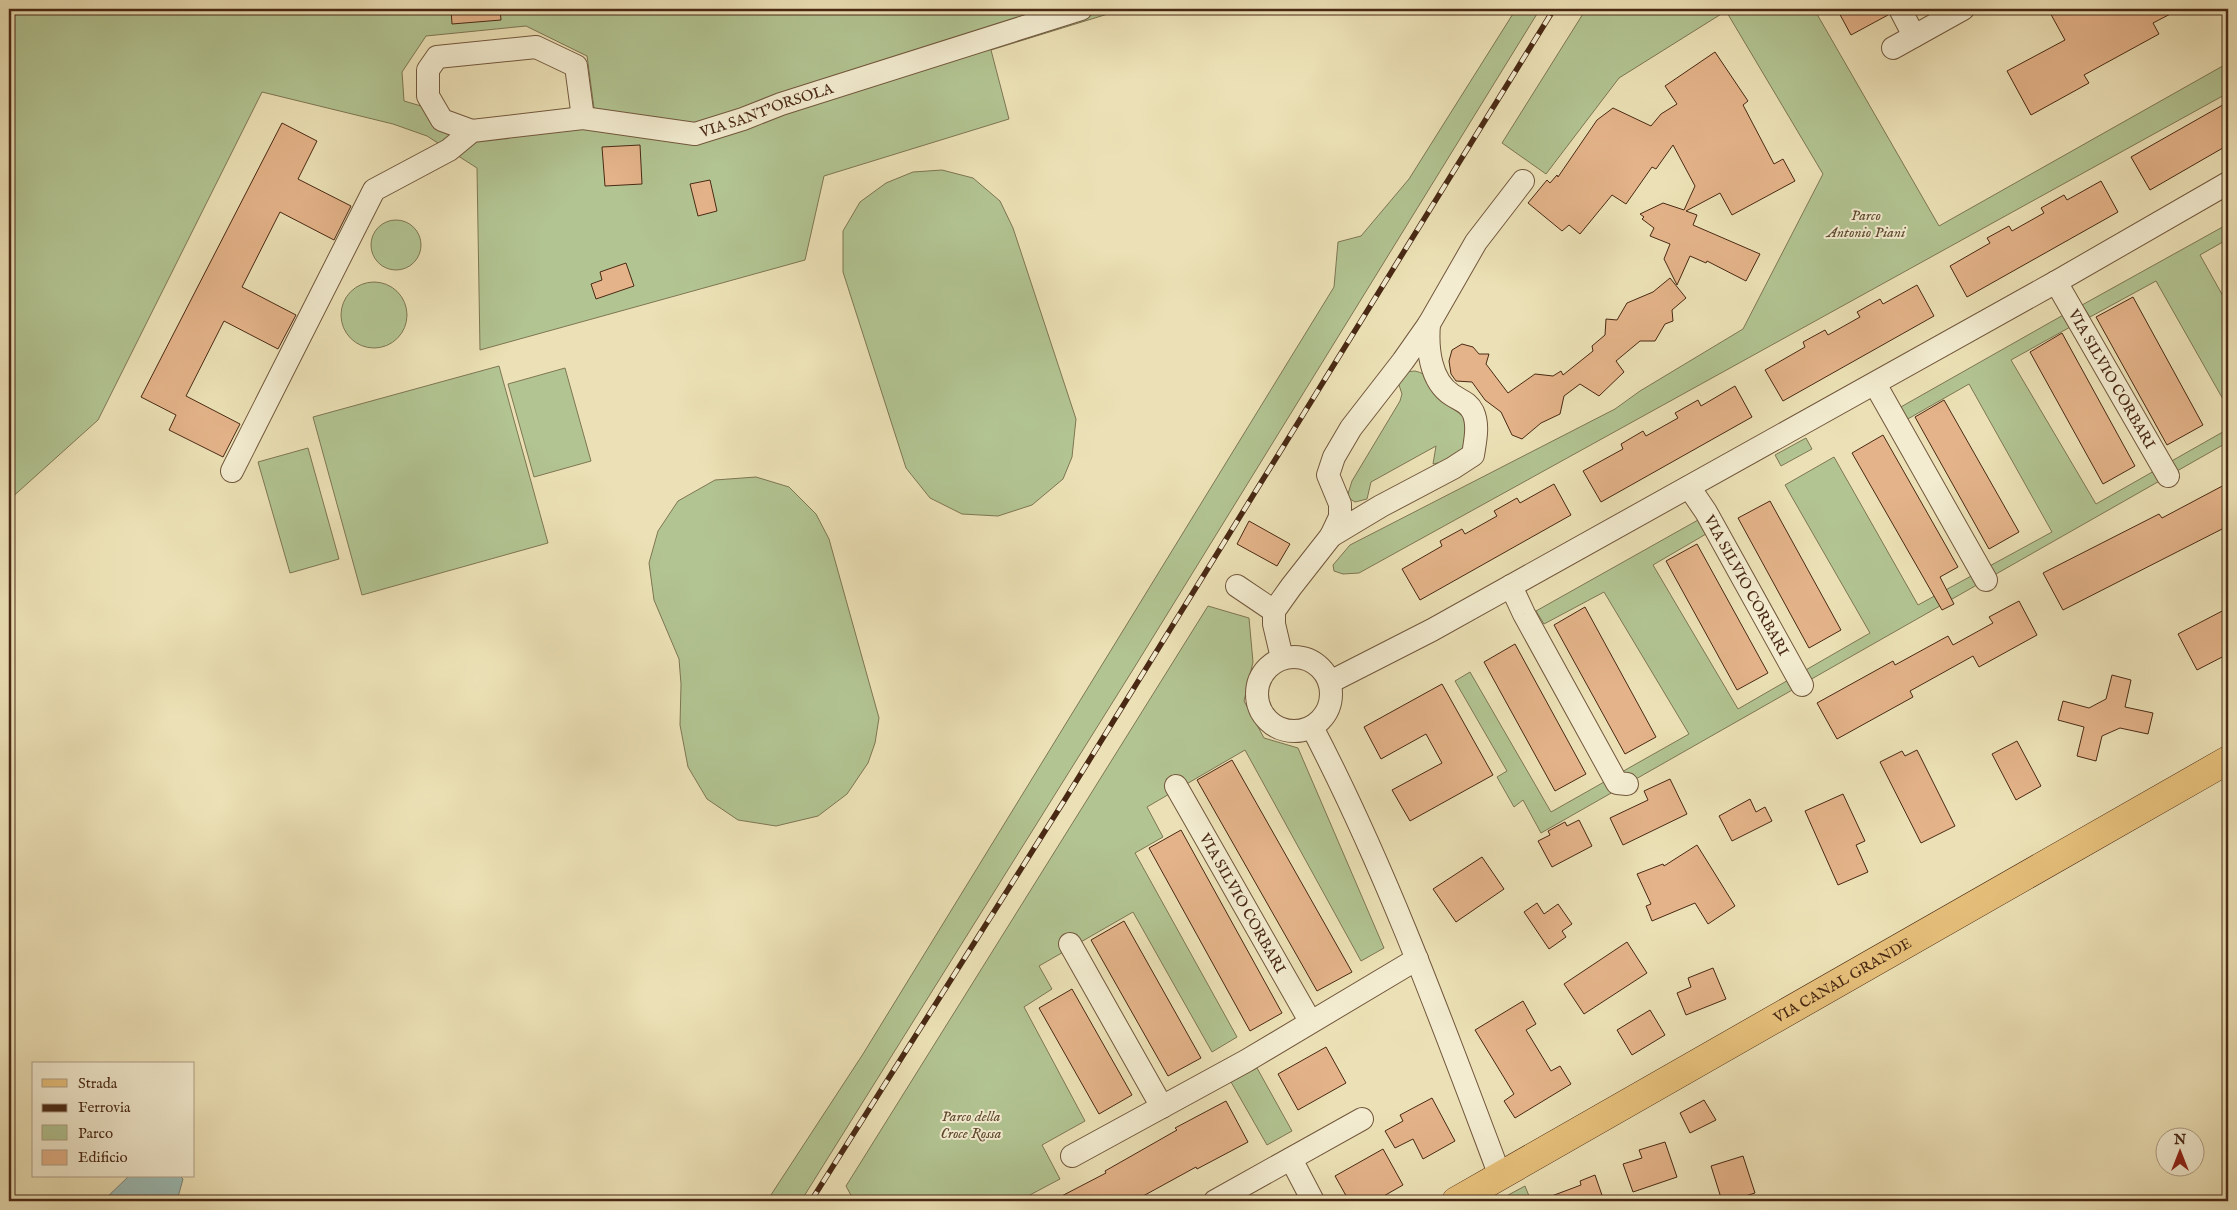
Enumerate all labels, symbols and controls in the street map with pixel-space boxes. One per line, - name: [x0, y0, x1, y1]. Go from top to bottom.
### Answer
- street label: VIA SANT'ORSOLA: [697, 79, 837, 142]
- park label: Parco Antonio Piani: [1825, 206, 1907, 242]
- street label: VIA SILVIO CORBARI: [2063, 305, 2160, 453]
- street label: VIA SILVIO CORBARI: [1699, 511, 1793, 660]
- street label: VIA SILVIO CORBARI: [1195, 829, 1290, 977]
- street label: VIA CANAL GRANDE: [1769, 934, 1915, 1028]
- legend: [32, 1062, 195, 1178]
- text: Strada: [78, 1074, 118, 1093]
- text: Ferrovia: [78, 1098, 131, 1117]
- park label: Parco della Croce Rossa: [941, 1107, 1002, 1143]
- text: Parco: [78, 1124, 113, 1143]
- north arrow: [2154, 1128, 2204, 1178]
- text: N: [2173, 1131, 2186, 1149]
- text: Edificio: [78, 1148, 128, 1167]

